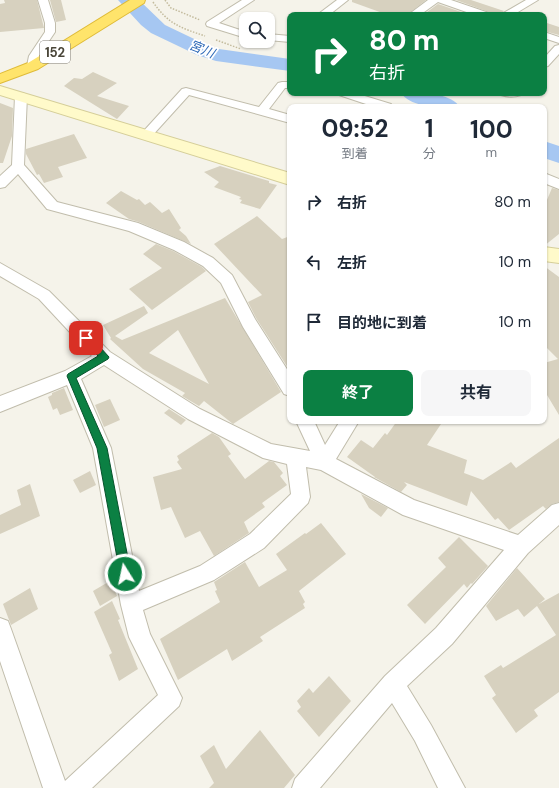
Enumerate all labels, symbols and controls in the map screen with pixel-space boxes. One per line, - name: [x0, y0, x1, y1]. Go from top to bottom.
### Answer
- map controls: [239, 12, 275, 48]
- button: search: [239, 12, 275, 48]
- text: 80 m: [369, 22, 439, 59]
- icon: right: [303, 28, 355, 80]
- water label: 宮川: [187, 36, 219, 62]
- road number: 152: [40, 41, 70, 63]
- text: 右折: [369, 61, 405, 85]
- text: 09:52: [321, 113, 388, 144]
- text: 1: [425, 113, 434, 144]
- text: 100: [470, 114, 513, 145]
- text: m: [486, 144, 497, 161]
- text: 到着: [342, 145, 368, 162]
- text: 分: [423, 145, 436, 162]
- icon: right: [303, 191, 325, 213]
- text: 80 m: [494, 192, 531, 212]
- text: 右折: [337, 193, 367, 213]
- icon: left: [303, 251, 325, 273]
- text: 10 m: [499, 252, 531, 272]
- text: 左折: [337, 253, 367, 273]
- icon: arrive: [303, 311, 325, 333]
- text: 10 m: [499, 312, 531, 332]
- text: 目的地に到着: [337, 313, 427, 333]
- pin: [69, 321, 103, 355]
- icon: arrive: [75, 327, 97, 349]
- button: 終了: [303, 370, 413, 416]
- button: 共有: [421, 370, 531, 416]
- position arrow: [104, 553, 146, 595]

